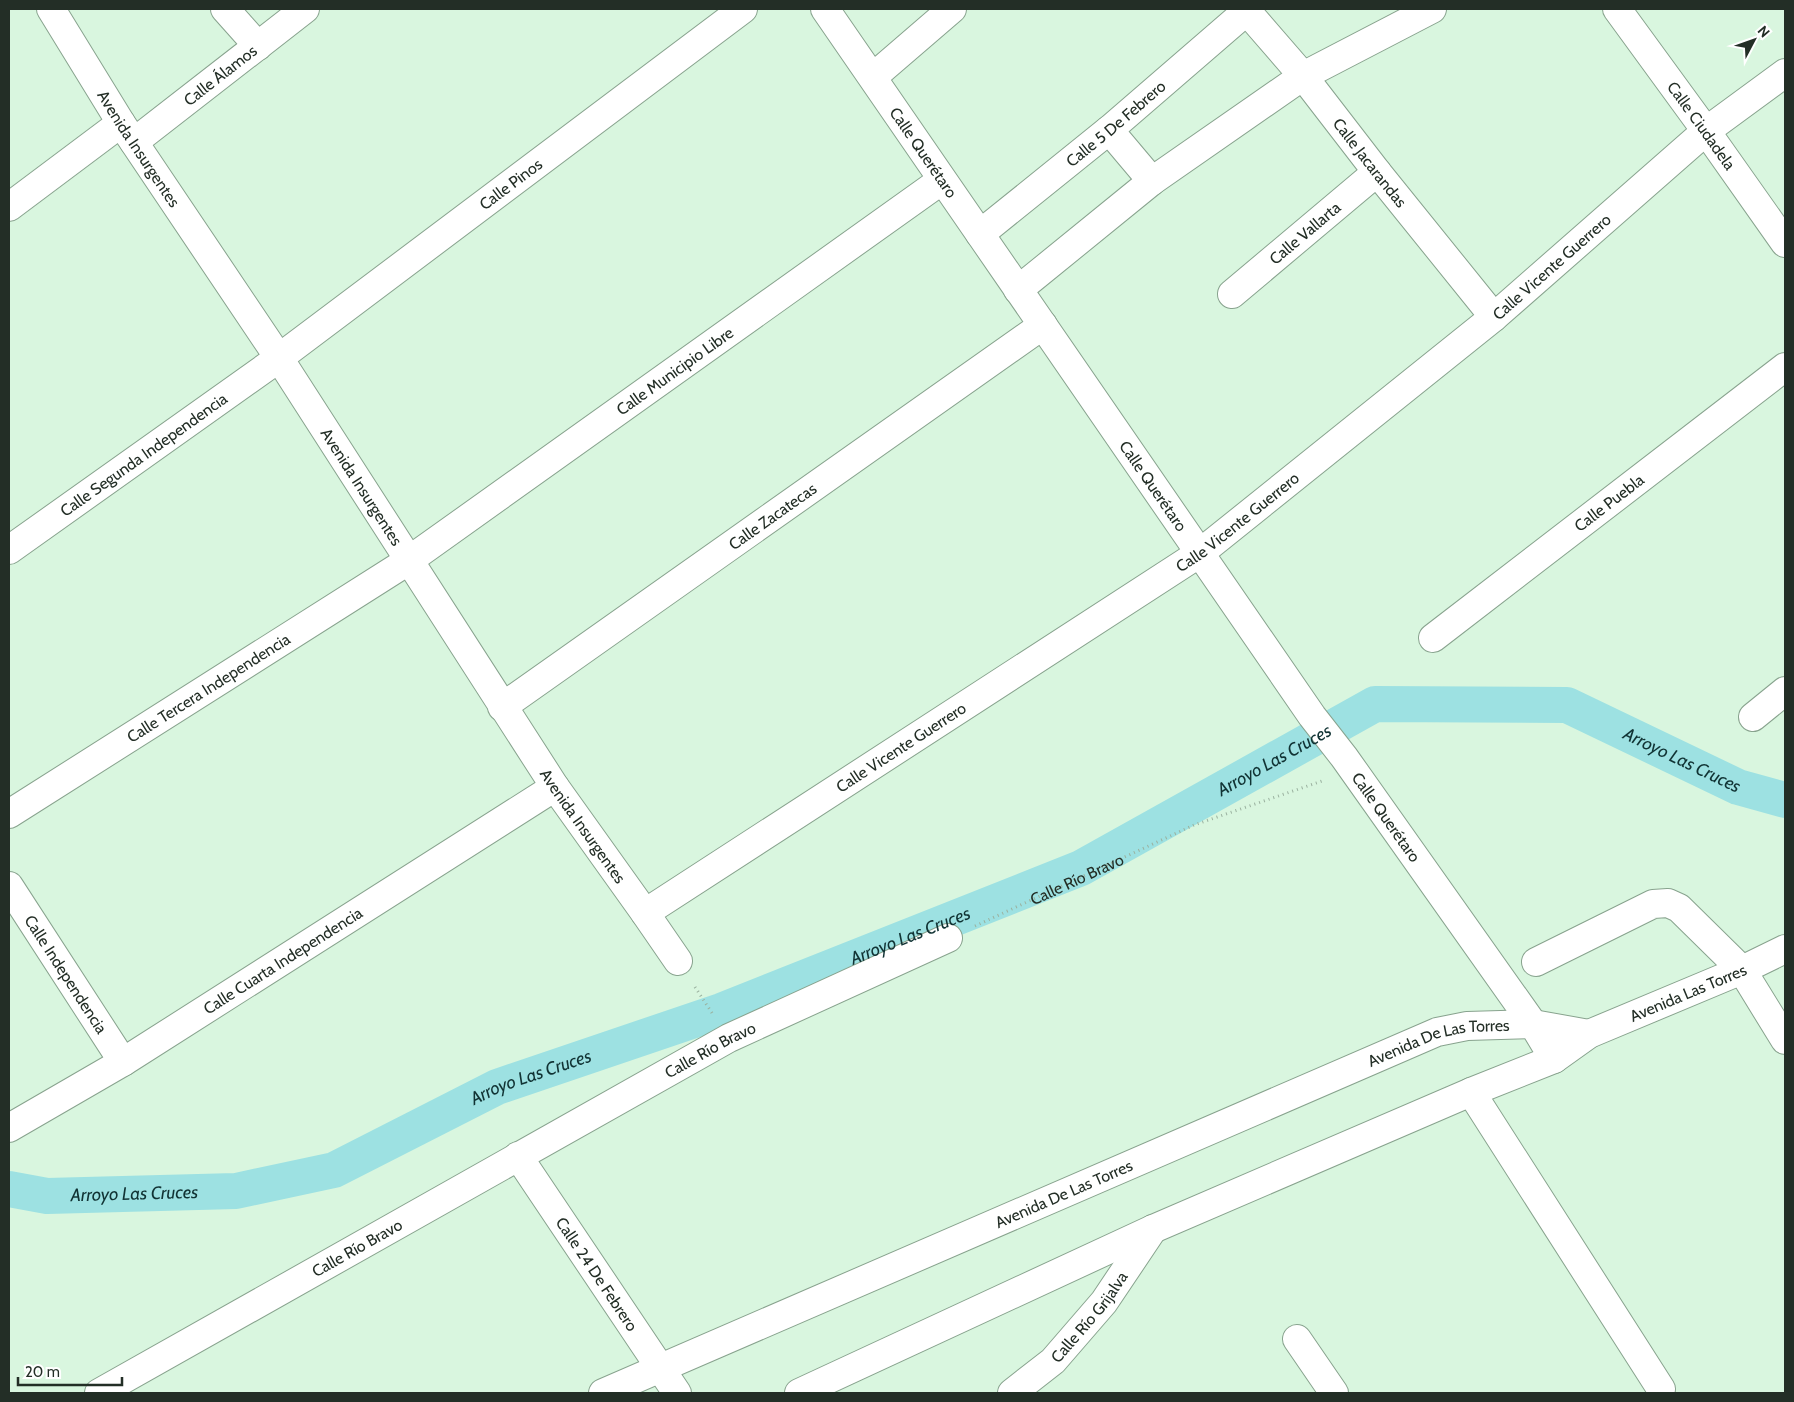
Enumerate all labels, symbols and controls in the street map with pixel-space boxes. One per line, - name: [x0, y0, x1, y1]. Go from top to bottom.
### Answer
- north arrow: [1729, 15, 1779, 65]
- text: N: [1754, 22, 1774, 41]
- street label: Calle Álamos: [180, 41, 261, 110]
- street label: Calle 5 De Febrero: [1062, 76, 1170, 171]
- street label: Calle Ciudadela: [1663, 78, 1740, 174]
- street label: Avenida Insurgentes: [93, 87, 184, 211]
- street label: Calle Querétaro: [886, 104, 961, 202]
- street label: Calle Jacarandas: [1329, 114, 1411, 211]
- street label: Calle Pinos: [476, 154, 546, 214]
- street label: Calle Vallarta: [1266, 198, 1345, 269]
- street label: Calle Vicente Guerrero: [1489, 210, 1615, 324]
- street label: Calle Municipio Libre: [613, 323, 737, 419]
- street label: Calle Segunda Independencia: [57, 389, 231, 521]
- street label: Avenida Insurgentes: [317, 425, 406, 550]
- street label: Calle Querétaro: [1115, 437, 1191, 535]
- street label: Calle Vicente Guerrero: [1172, 468, 1303, 576]
- street label: Calle Puebla: [1571, 470, 1648, 536]
- street label: Calle Zacatecas: [725, 479, 821, 554]
- street label: Calle Tercera Independencia: [124, 629, 294, 747]
- street label: Calle Vicente Guerrero: [833, 698, 970, 797]
- water label: Arroyo Las Cruces: [1212, 720, 1335, 801]
- water label: Arroyo Las Cruces: [1619, 722, 1744, 798]
- street label: Avenida Insurgentes: [536, 765, 630, 887]
- street label: Calle Querétaro: [1348, 769, 1424, 866]
- street label: Calle Río Bravo: [1027, 850, 1127, 909]
- water label: Arroyo Las Cruces: [846, 902, 974, 970]
- street label: Calle Cuarta Independencia: [200, 903, 366, 1018]
- street label: Calle Independencia: [20, 912, 111, 1037]
- street label: Avenida Las Torres: [1627, 960, 1750, 1026]
- street label: Avenida De Las Torres: [1365, 1016, 1510, 1071]
- street label: Calle Río Bravo: [661, 1018, 759, 1082]
- water label: Arroyo Las Cruces: [466, 1045, 594, 1110]
- street label: Avenida De Las Torres: [992, 1156, 1136, 1232]
- water label: Arroyo Las Cruces: [69, 1181, 198, 1206]
- street label: Calle 24 De Febrero: [552, 1214, 642, 1335]
- street label: Calle Río Bravo: [309, 1215, 406, 1281]
- street label: Calle Río Grijalva: [1047, 1268, 1132, 1367]
- scale bar: [18, 1354, 121, 1386]
- text: 20 m: [25, 1363, 60, 1381]

